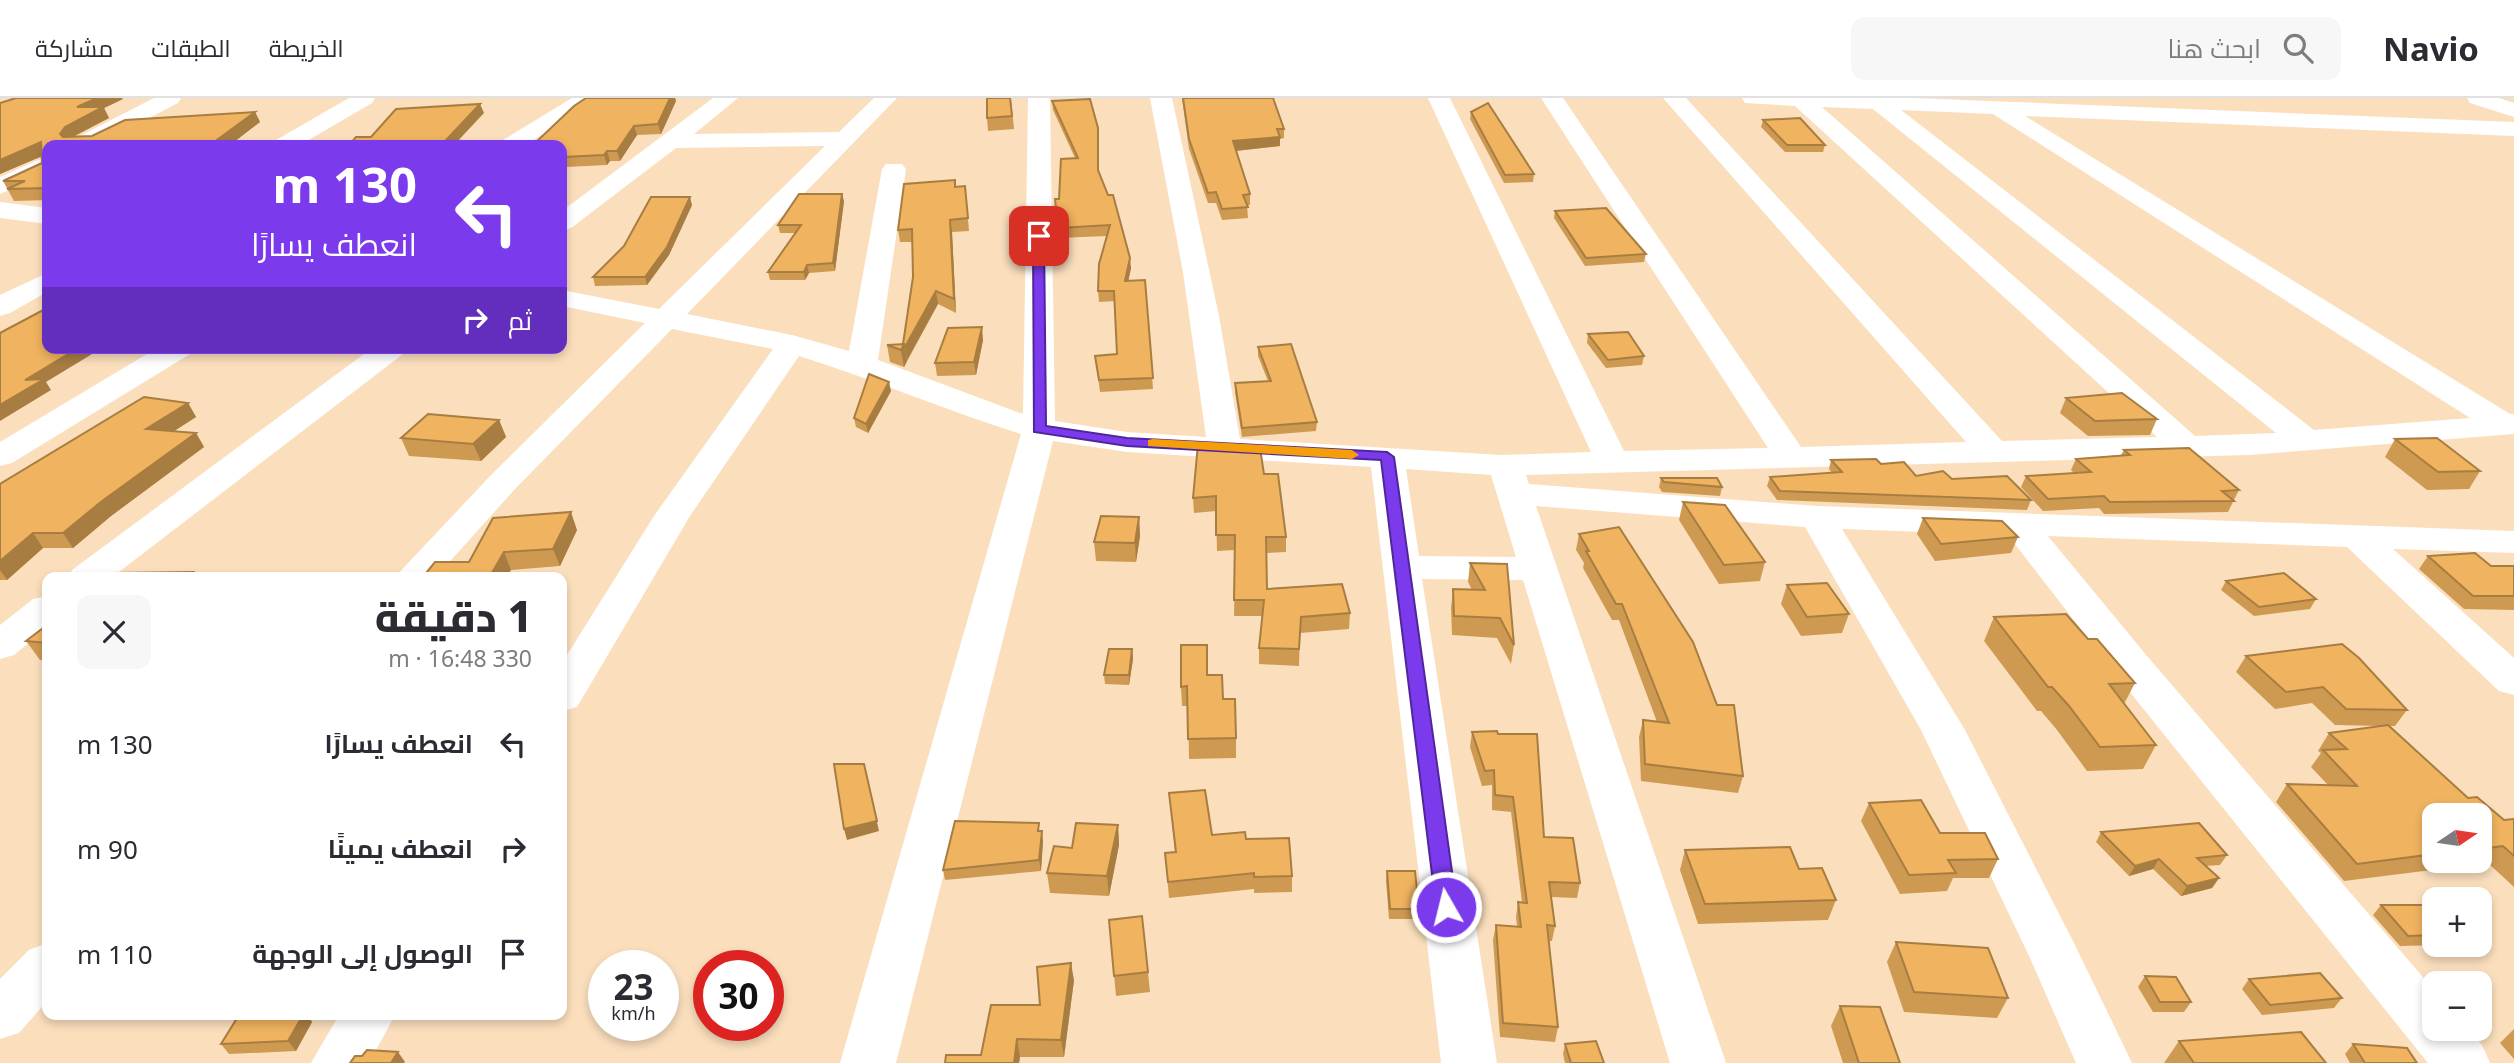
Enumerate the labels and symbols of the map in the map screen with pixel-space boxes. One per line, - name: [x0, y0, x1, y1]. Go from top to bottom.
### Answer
- pin: [1009, 206, 1069, 266]
- north arrow: [2422, 803, 2492, 873]
- position arrow: [1409, 870, 1483, 944]
- speed limit sign: 30: [693, 950, 784, 1041]

